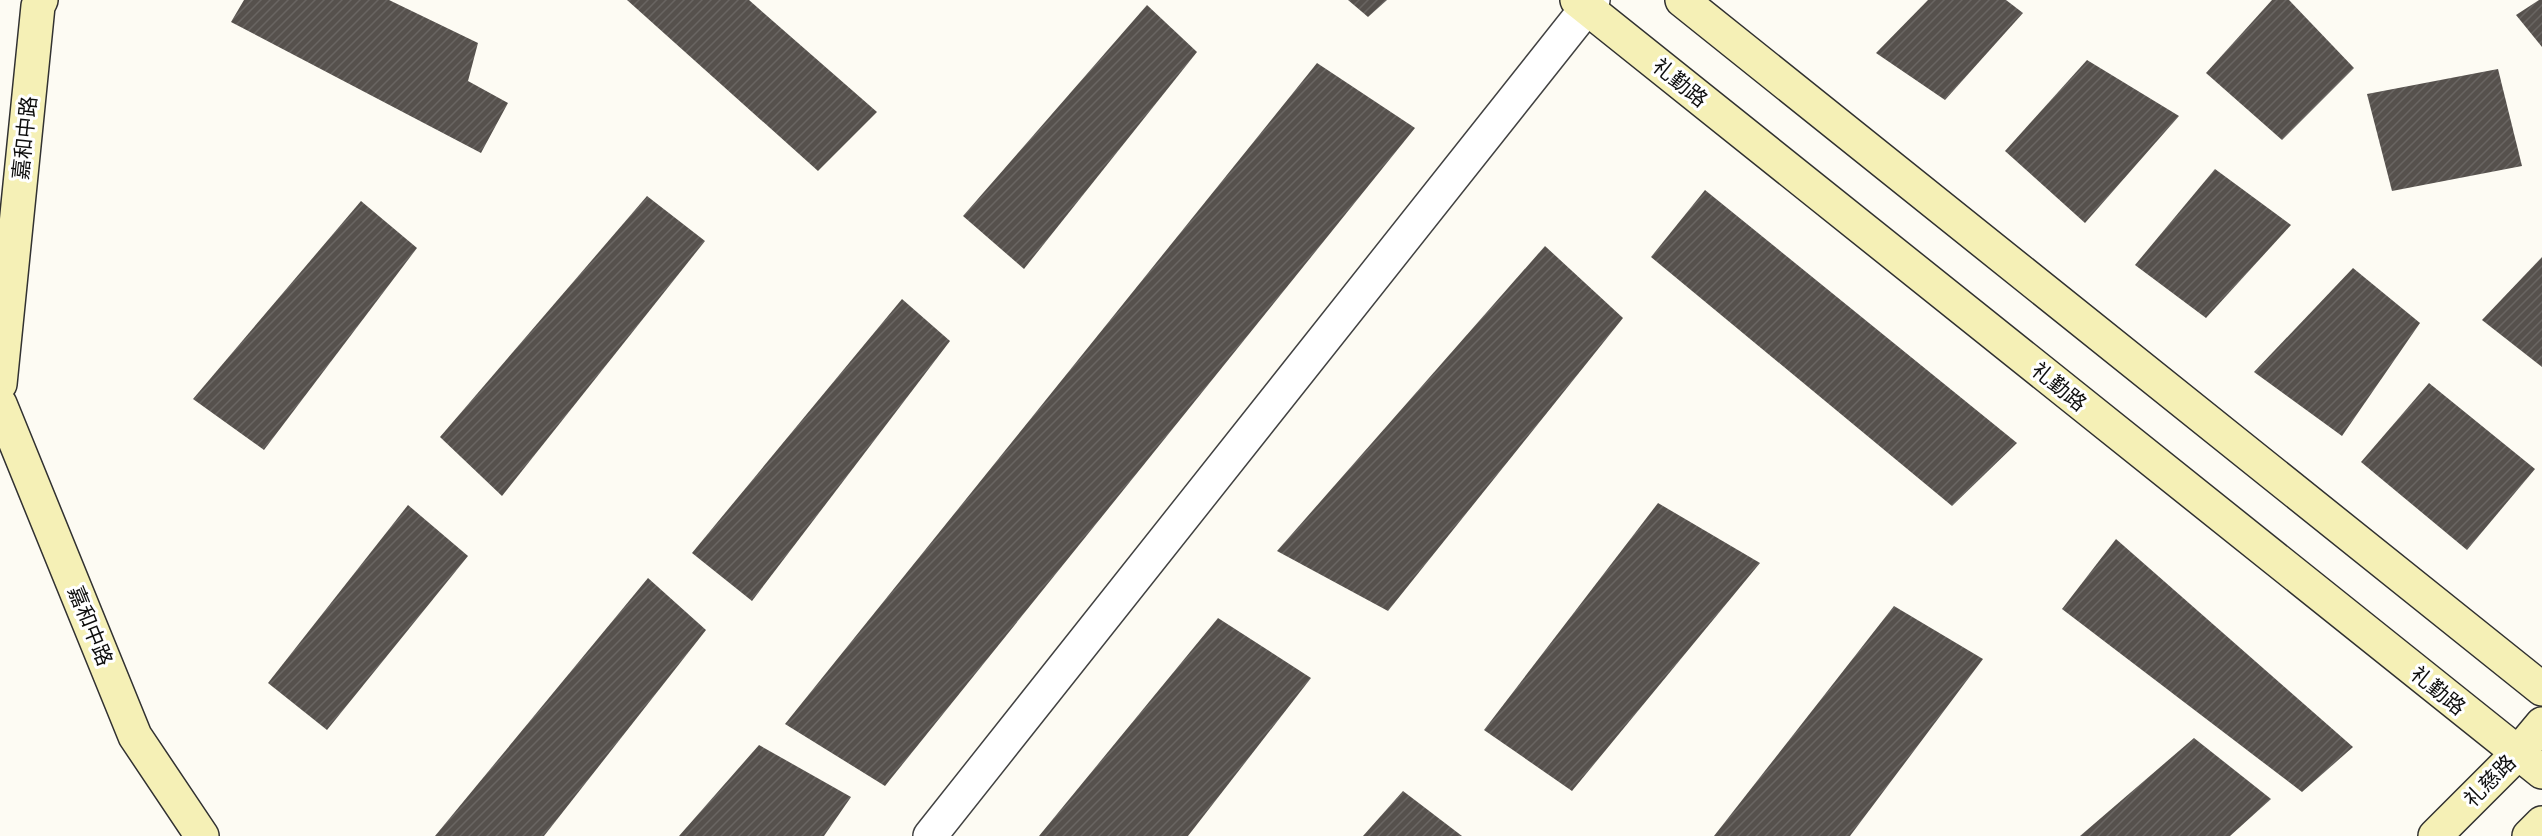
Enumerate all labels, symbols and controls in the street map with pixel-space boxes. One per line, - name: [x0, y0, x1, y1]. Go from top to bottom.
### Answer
- street label: 礼勤路: [1648, 53, 1713, 112]
- street label: 嘉和中路: [8, 95, 41, 181]
- street label: 礼勤路: [2027, 357, 2092, 416]
- street label: 嘉和中路: [63, 582, 118, 669]
- street label: 礼勤路: [2406, 661, 2471, 720]
- street label: 礼慈路: [2459, 750, 2521, 812]

